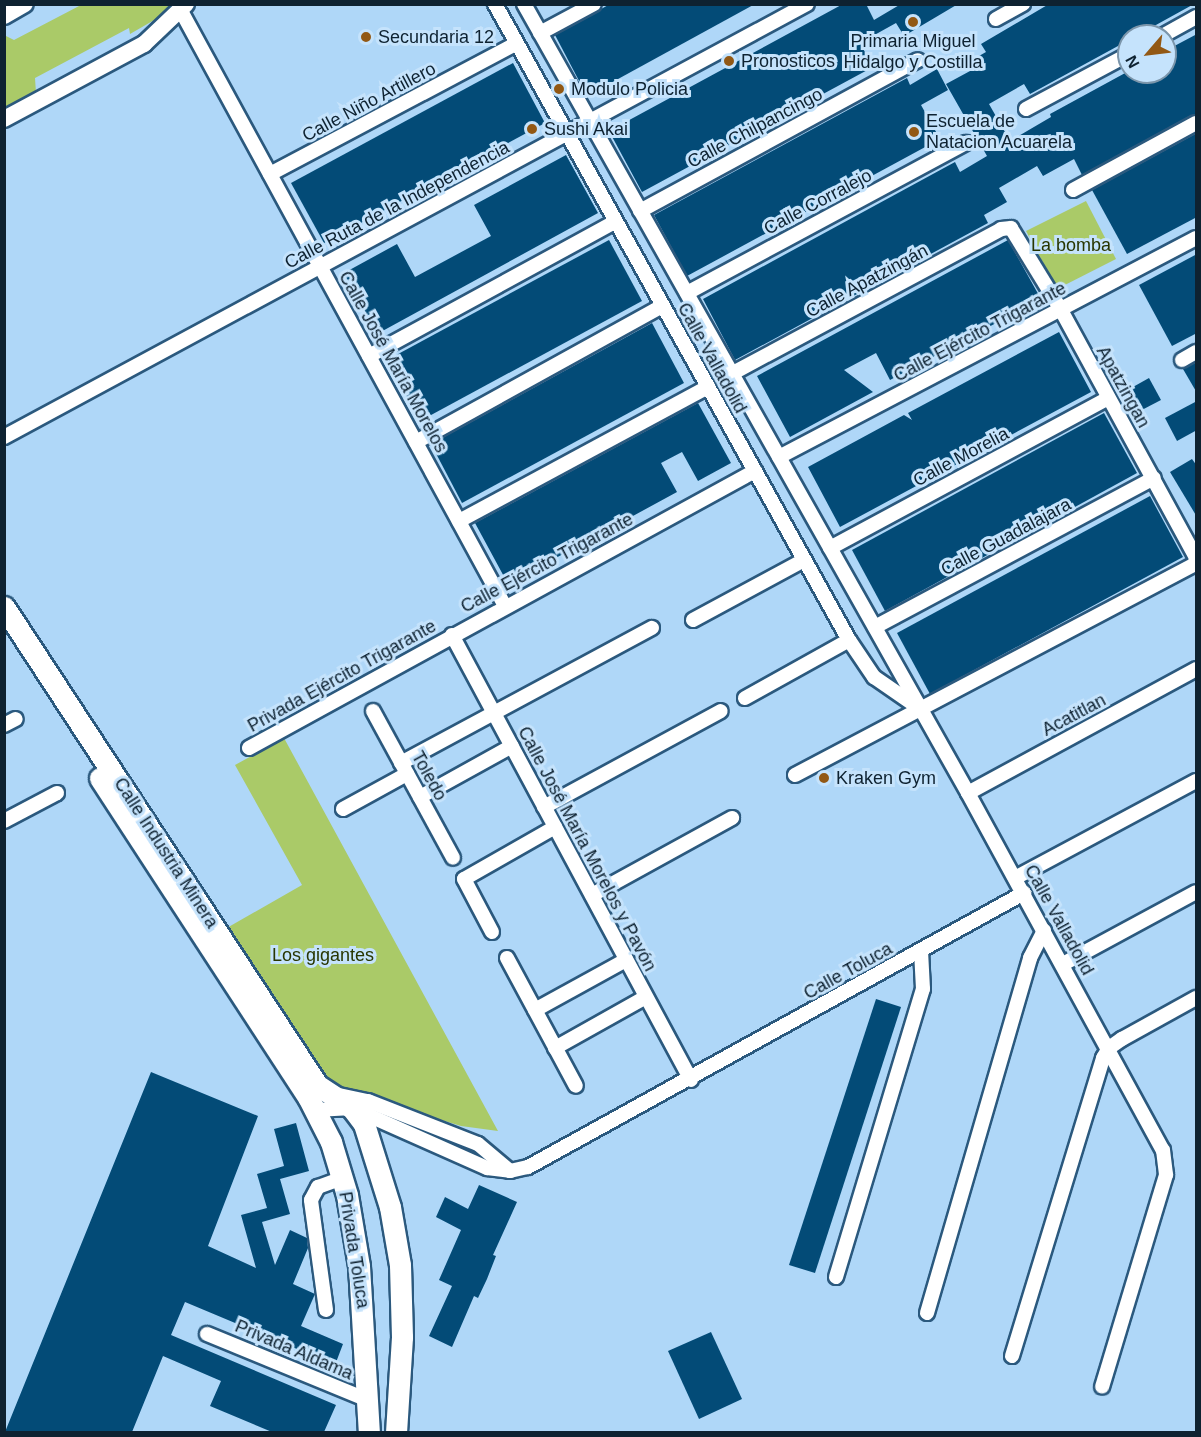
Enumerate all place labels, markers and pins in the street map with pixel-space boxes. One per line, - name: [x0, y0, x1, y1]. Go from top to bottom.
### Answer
- marker: Primaria Miguel Hidalgo y Costilla: [906, 15, 920, 29]
- place label: Secundaria 12: [378, 26, 494, 48]
- marker: Secundaria 12: [359, 30, 373, 44]
- place label: Primaria Miguel Hidalgo y Costilla: [843, 31, 983, 74]
- place label: Pronosticos: [741, 50, 835, 72]
- marker: Pronosticos: [722, 54, 736, 68]
- place label: Modulo Policia: [571, 78, 688, 100]
- marker: Modulo Policia: [552, 82, 566, 96]
- place label: Escuela de Natacion Acuarela: [926, 111, 1073, 154]
- place label: Sushi Akai: [544, 118, 629, 140]
- marker: Sushi Akai: [525, 122, 539, 136]
- marker: Escuela de Natacion Acuarela: [907, 125, 921, 139]
- place label: Kraken Gym: [836, 767, 936, 789]
- marker: Kraken Gym: [817, 771, 831, 785]

